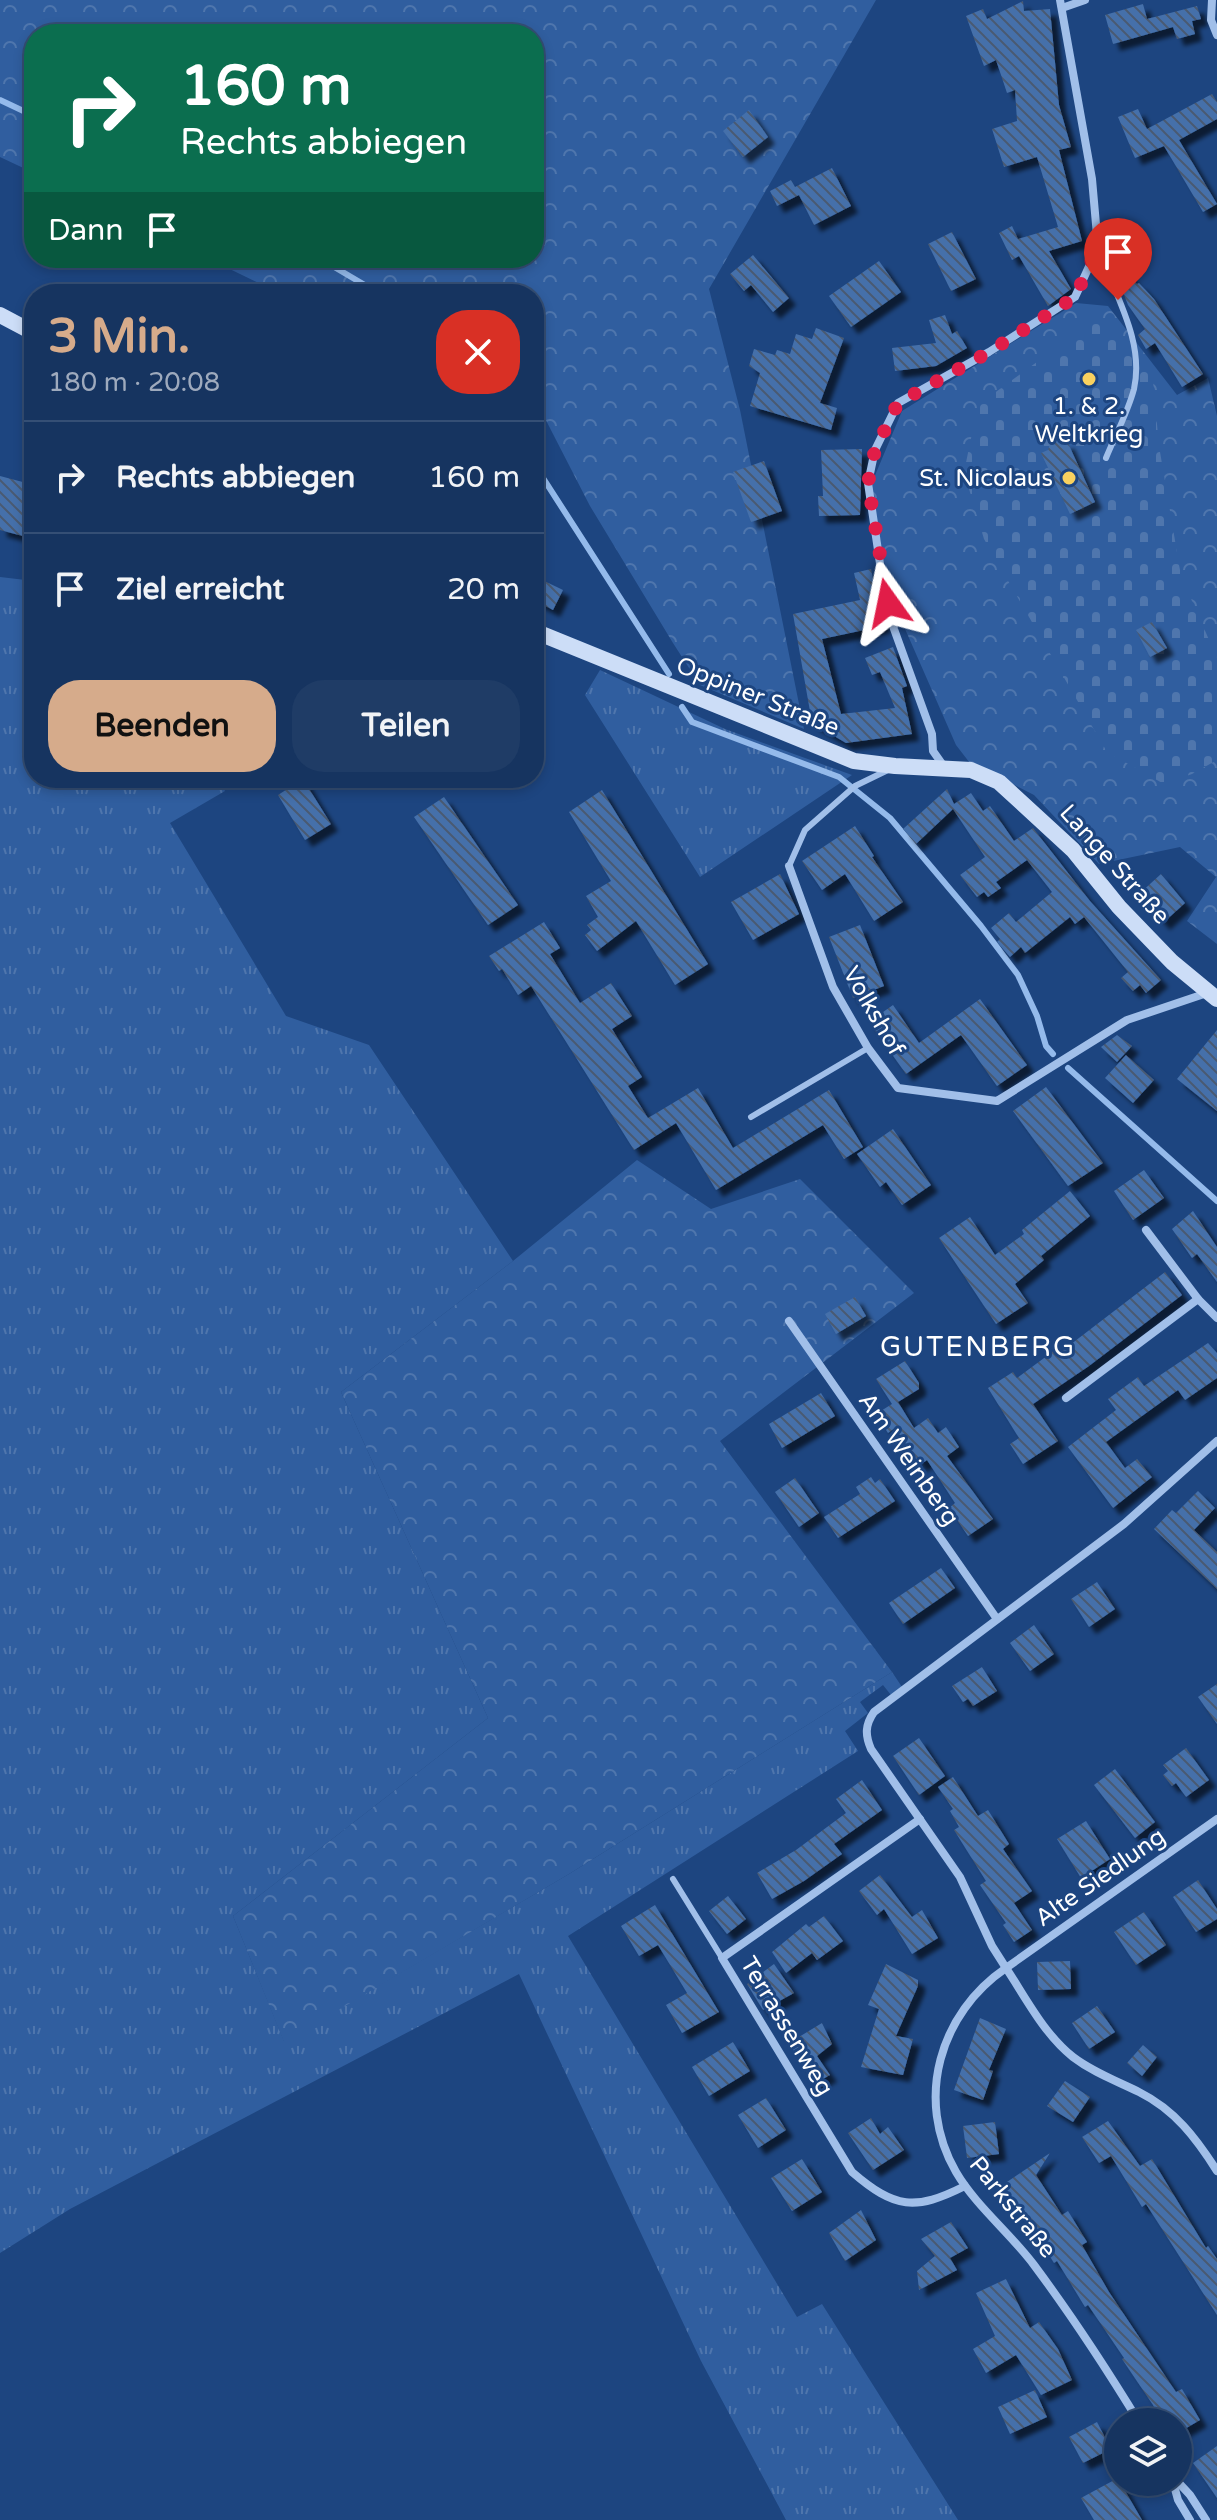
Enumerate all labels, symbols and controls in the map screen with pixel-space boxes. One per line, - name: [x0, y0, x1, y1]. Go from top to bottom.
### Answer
- text: 160 m: [180, 53, 351, 120]
- icon: right: [48, 56, 152, 160]
- text: Rechts abbiegen: [180, 121, 467, 164]
- icon: arrive: [140, 208, 184, 252]
- text: Dann: [48, 212, 124, 249]
- pin: [1084, 218, 1152, 300]
- icon: arrive: [1096, 230, 1140, 274]
- text: 3 Min.: [48, 308, 190, 366]
- button: close: [436, 310, 520, 394]
- text: 180 m · 20:08: [48, 367, 220, 398]
- marker: 1. & 2. Weltkrieg: [1080, 370, 1098, 388]
- place label: 1. & 2. Weltkrieg: [1035, 392, 1143, 449]
- icon: right: [48, 455, 92, 499]
- text: Rechts abbiegen: [116, 459, 355, 496]
- text: 160 m: [428, 459, 520, 496]
- place label: St. Nicolaus: [919, 464, 1053, 493]
- marker: St. Nicolaus: [1060, 469, 1078, 487]
- position arrow: [846, 561, 930, 645]
- icon: arrive: [48, 567, 92, 611]
- text: Ziel erreicht: [116, 571, 284, 608]
- text: 20 m: [447, 571, 520, 608]
- street label: Oppiner Straße: [672, 651, 844, 742]
- button: Beenden: [48, 680, 276, 772]
- button: Teilen: [292, 680, 520, 772]
- street label: Lange Straße: [1053, 798, 1176, 930]
- street label: Volkshof: [836, 961, 911, 1062]
- district label: GUTENBERG: [880, 1330, 1076, 1364]
- street label: Am Weinberg: [852, 1387, 965, 1532]
- street label: Alte Siedlung: [1030, 1822, 1171, 1933]
- street label: Terrassenweg: [734, 1951, 839, 2101]
- street label: Parkstraße: [963, 2151, 1062, 2264]
- map controls: [1104, 2408, 1192, 2496]
- button: layers: [1104, 2408, 1192, 2496]

